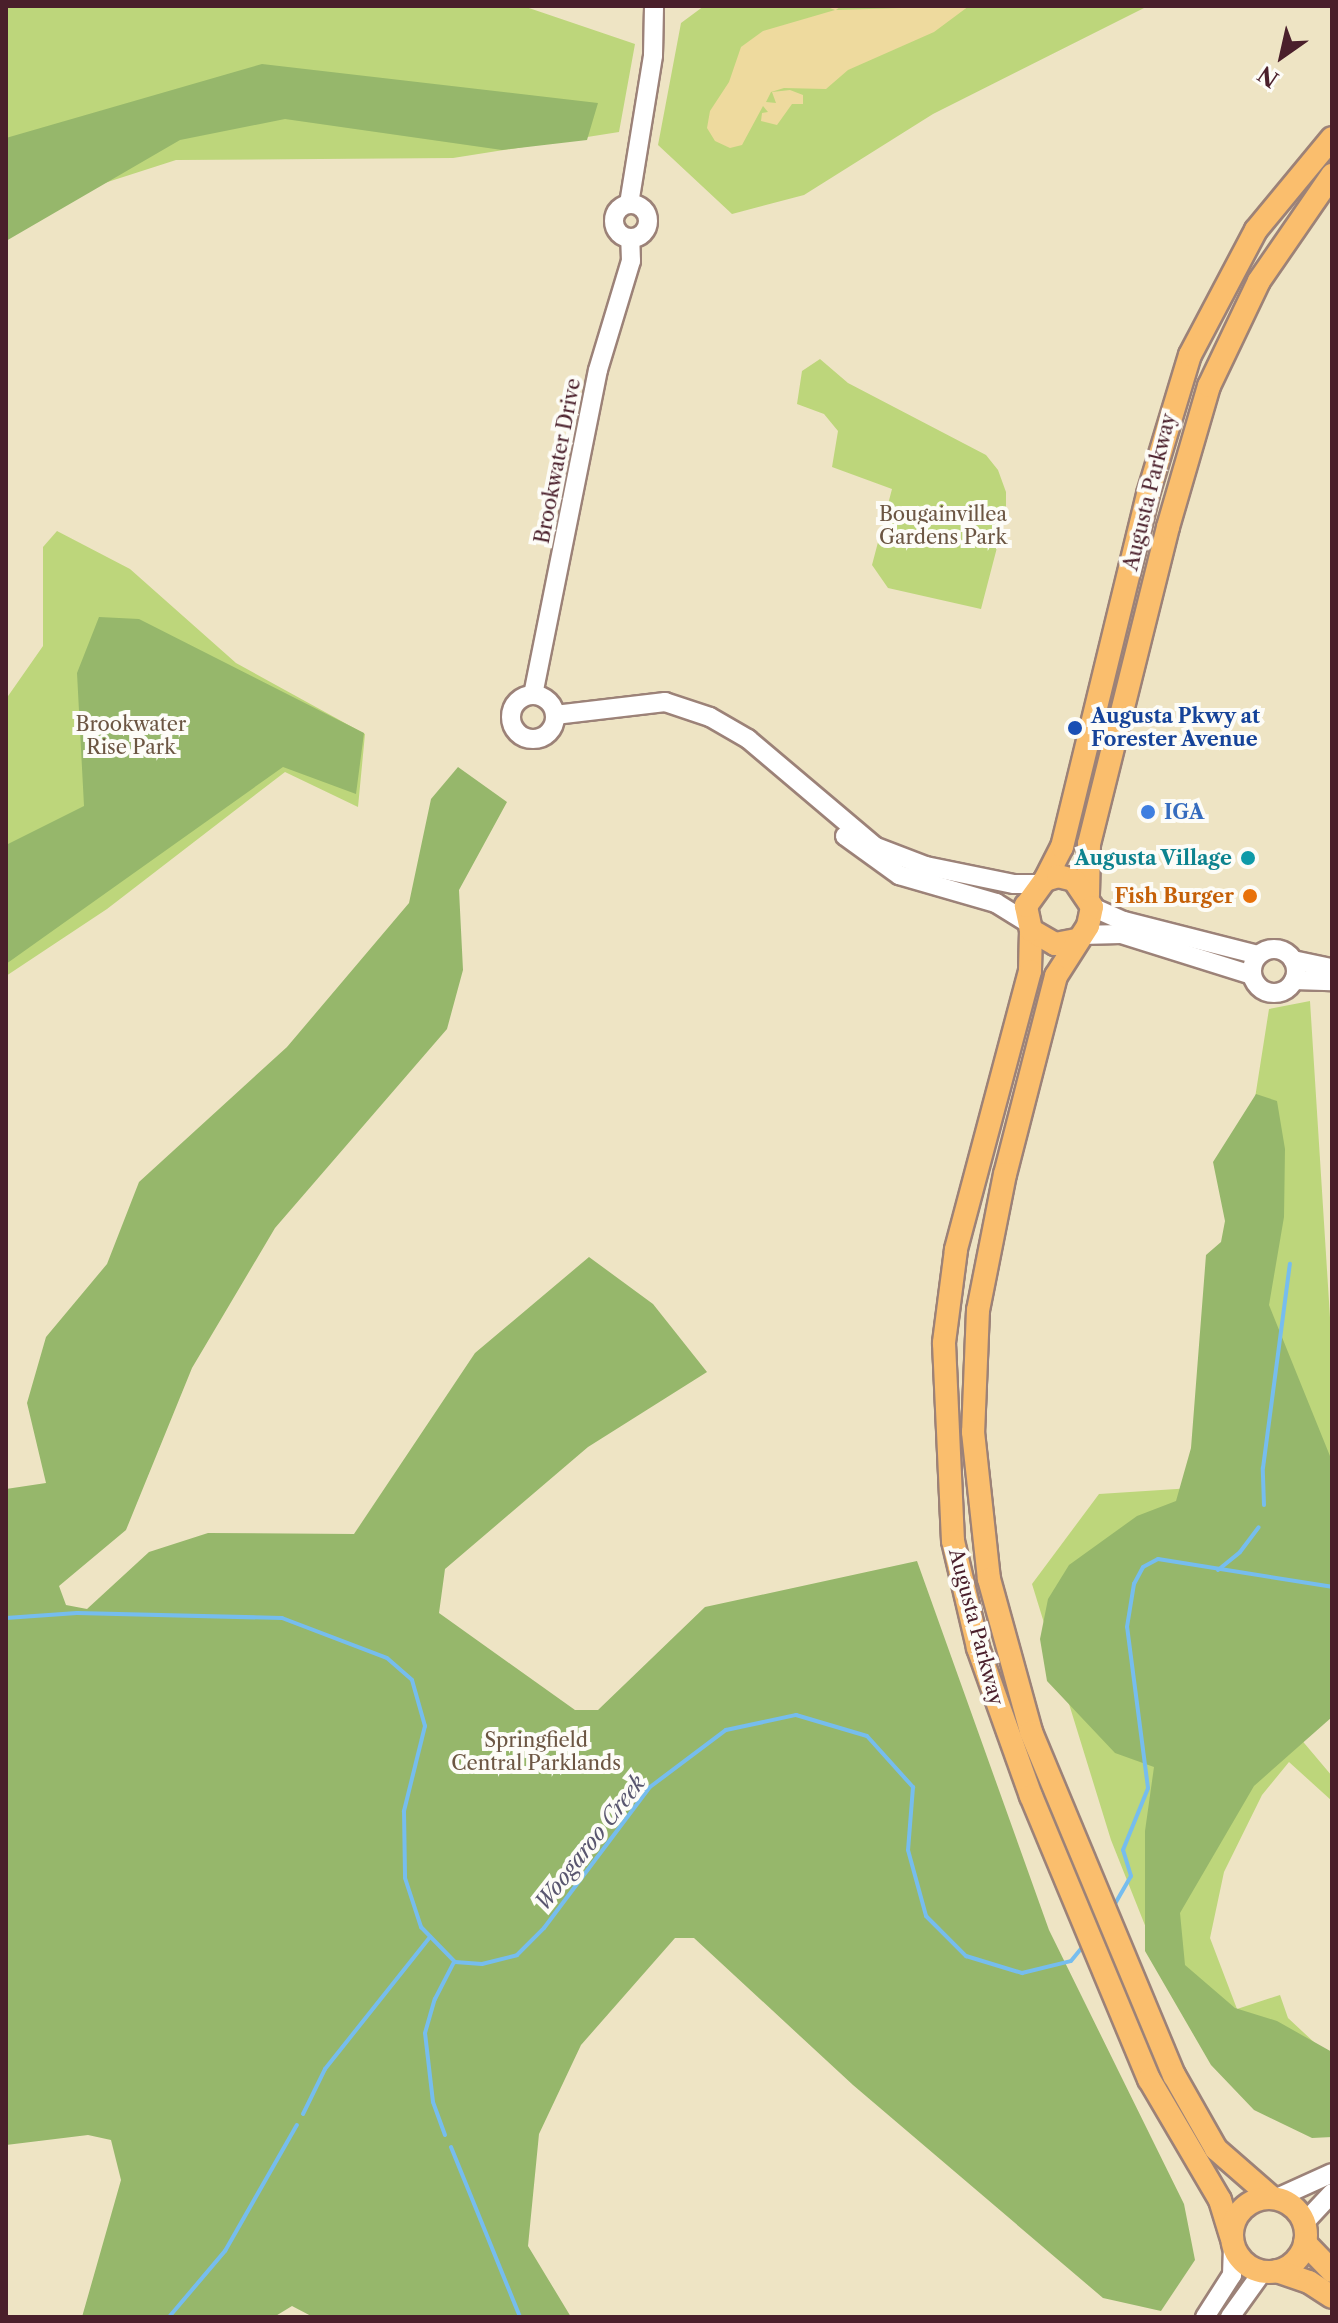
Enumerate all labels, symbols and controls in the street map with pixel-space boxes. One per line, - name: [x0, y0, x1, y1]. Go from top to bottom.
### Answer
- north arrow: [1242, 16, 1322, 96]
- text: N: [1253, 60, 1284, 93]
- street label: Brookwater Drive: [530, 376, 586, 546]
- street label: Augusta Parkway: [1119, 411, 1181, 573]
- park label: Bougainvillea Gardens Park: [879, 502, 1007, 549]
- place label: Augusta Pkwy at Forester Avenue: [1091, 704, 1261, 751]
- park label: Brookwater Rise Park: [76, 712, 186, 759]
- marker: Augusta Pkwy at Forester Avenue: [1066, 719, 1084, 737]
- place label: IGA: [1164, 800, 1204, 824]
- marker: IGA: [1139, 803, 1157, 821]
- place label: Augusta Village: [1074, 846, 1232, 870]
- marker: Augusta Village: [1239, 849, 1257, 867]
- place label: Fish Burger: [1114, 884, 1234, 908]
- marker: Fish Burger: [1241, 887, 1259, 905]
- street label: Augusta Parkway: [944, 1546, 1008, 1708]
- park label: Springfield Central Parklands: [451, 1728, 621, 1775]
- water label: Woogaroo Creek: [529, 1770, 651, 1916]

